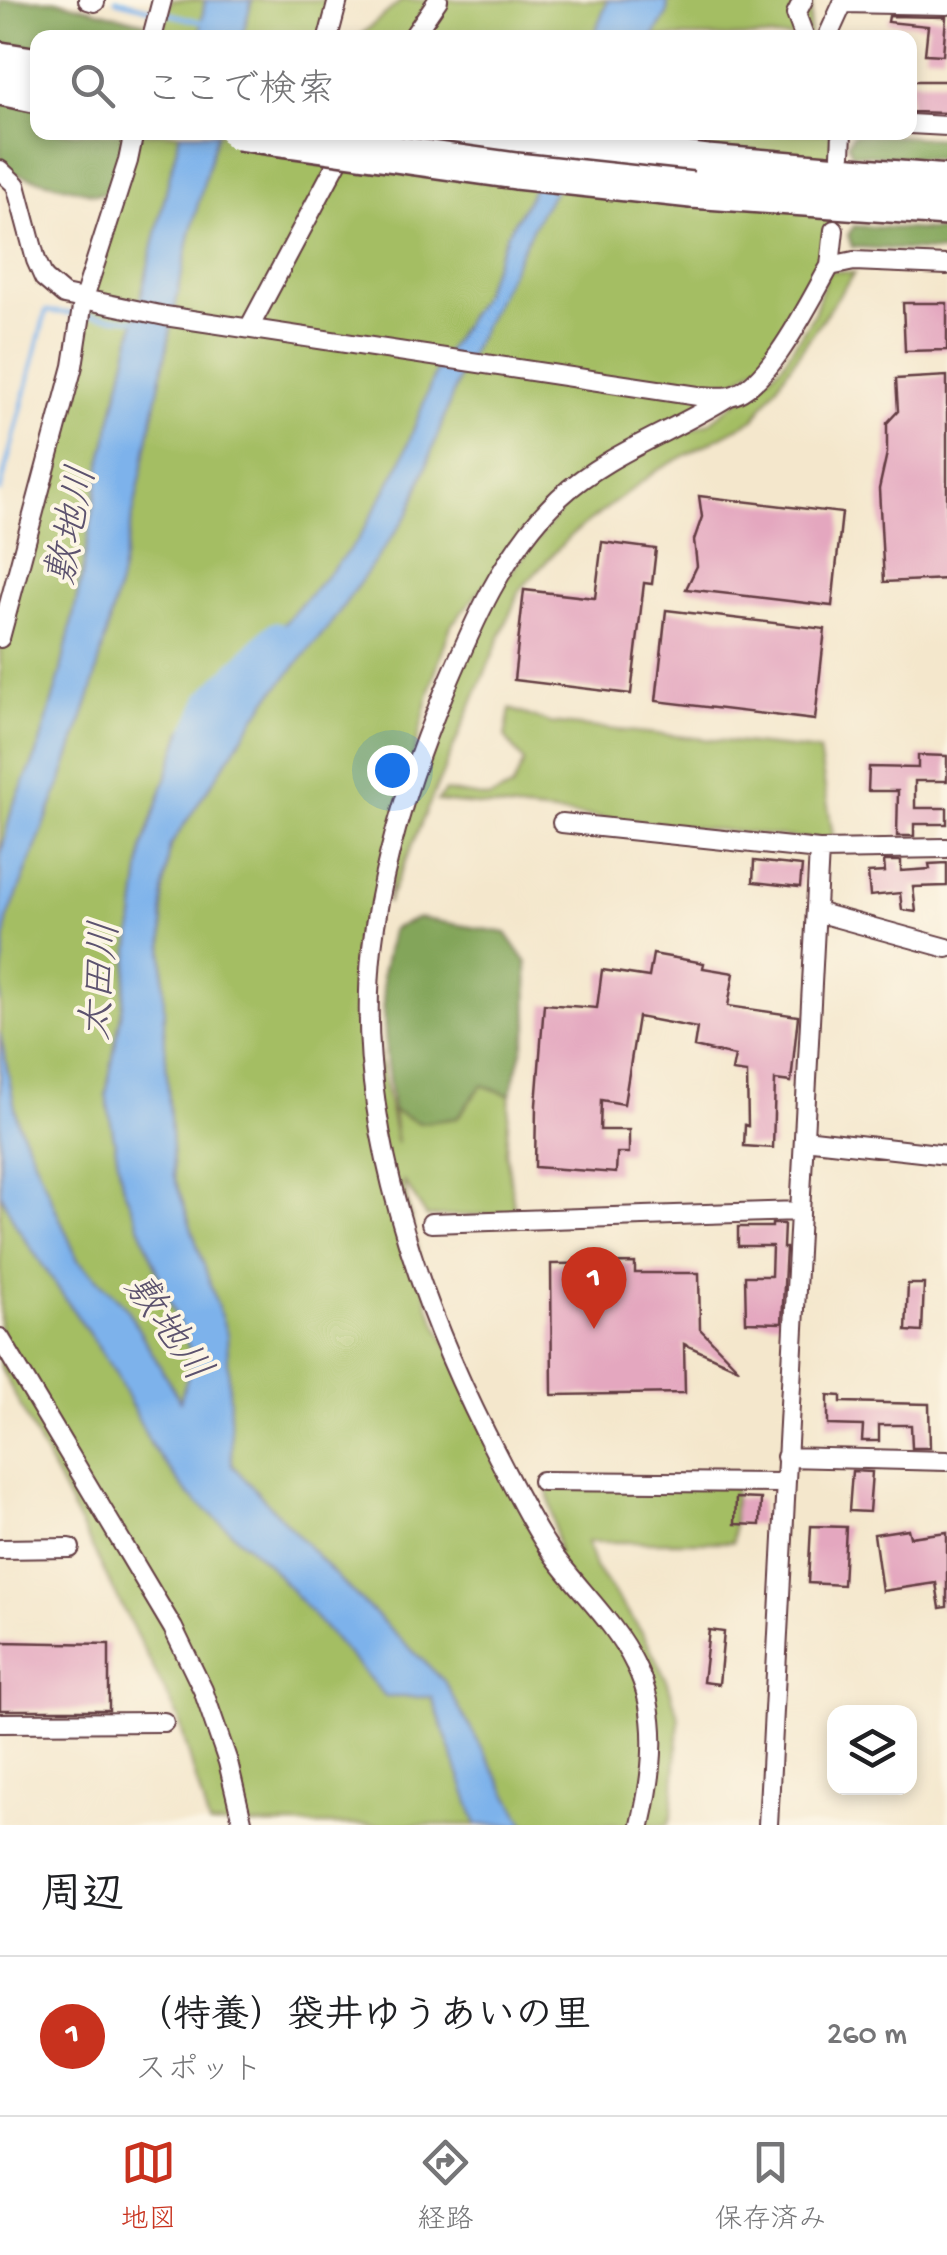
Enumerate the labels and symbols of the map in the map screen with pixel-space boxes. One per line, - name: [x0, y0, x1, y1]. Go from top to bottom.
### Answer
- water label: 敷地川: [39, 462, 110, 589]
- your location: [367, 745, 418, 796]
- water label: 太田川: [74, 919, 133, 1043]
- pin: 1: [562, 1246, 626, 1329]
- water label: 敷地川: [111, 1266, 220, 1393]

